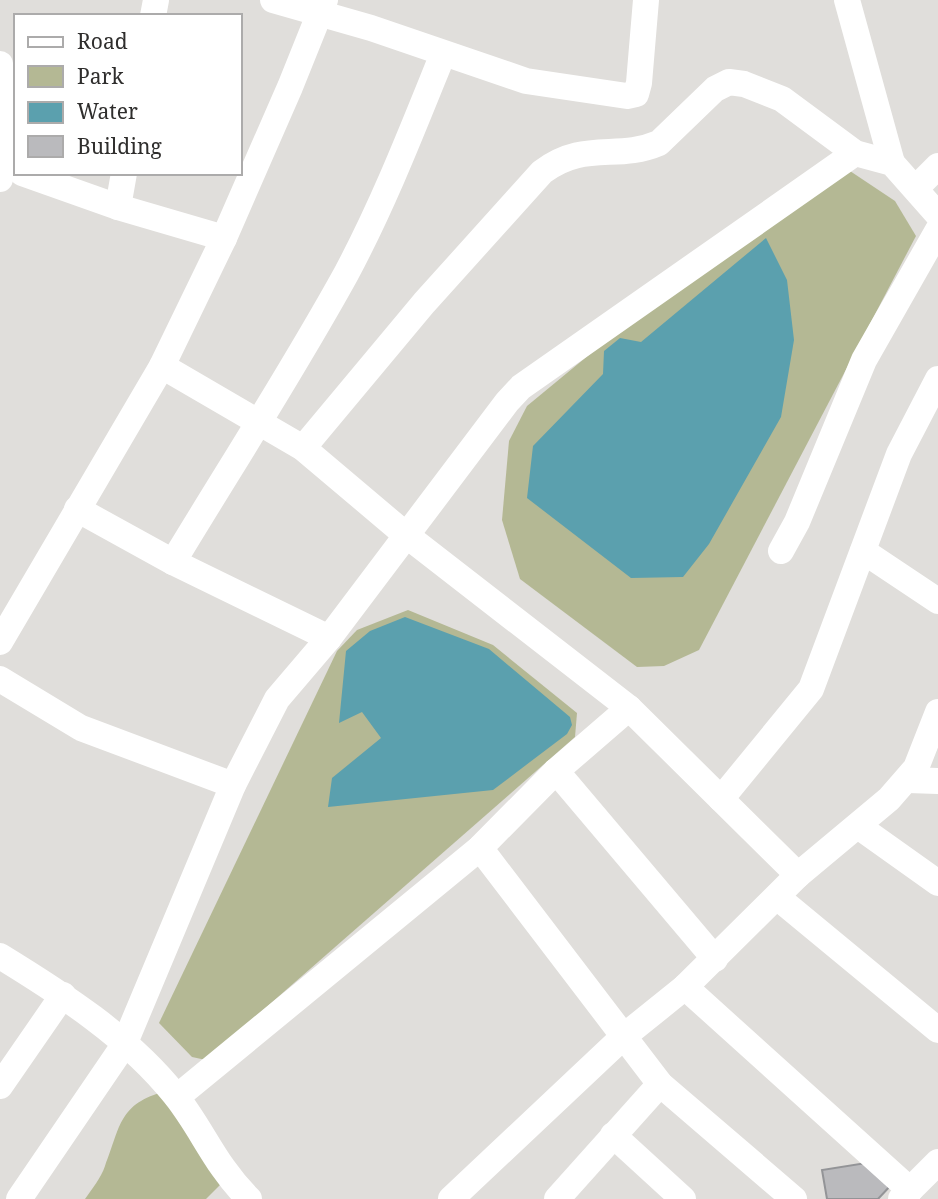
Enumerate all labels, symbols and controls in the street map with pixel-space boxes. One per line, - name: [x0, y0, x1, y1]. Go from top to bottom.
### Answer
- legend: [14, 14, 242, 175]
- text: Road: [77, 27, 128, 55]
- text: Park: [77, 62, 124, 90]
- text: Water: [77, 97, 138, 125]
- text: Building: [77, 132, 162, 160]

